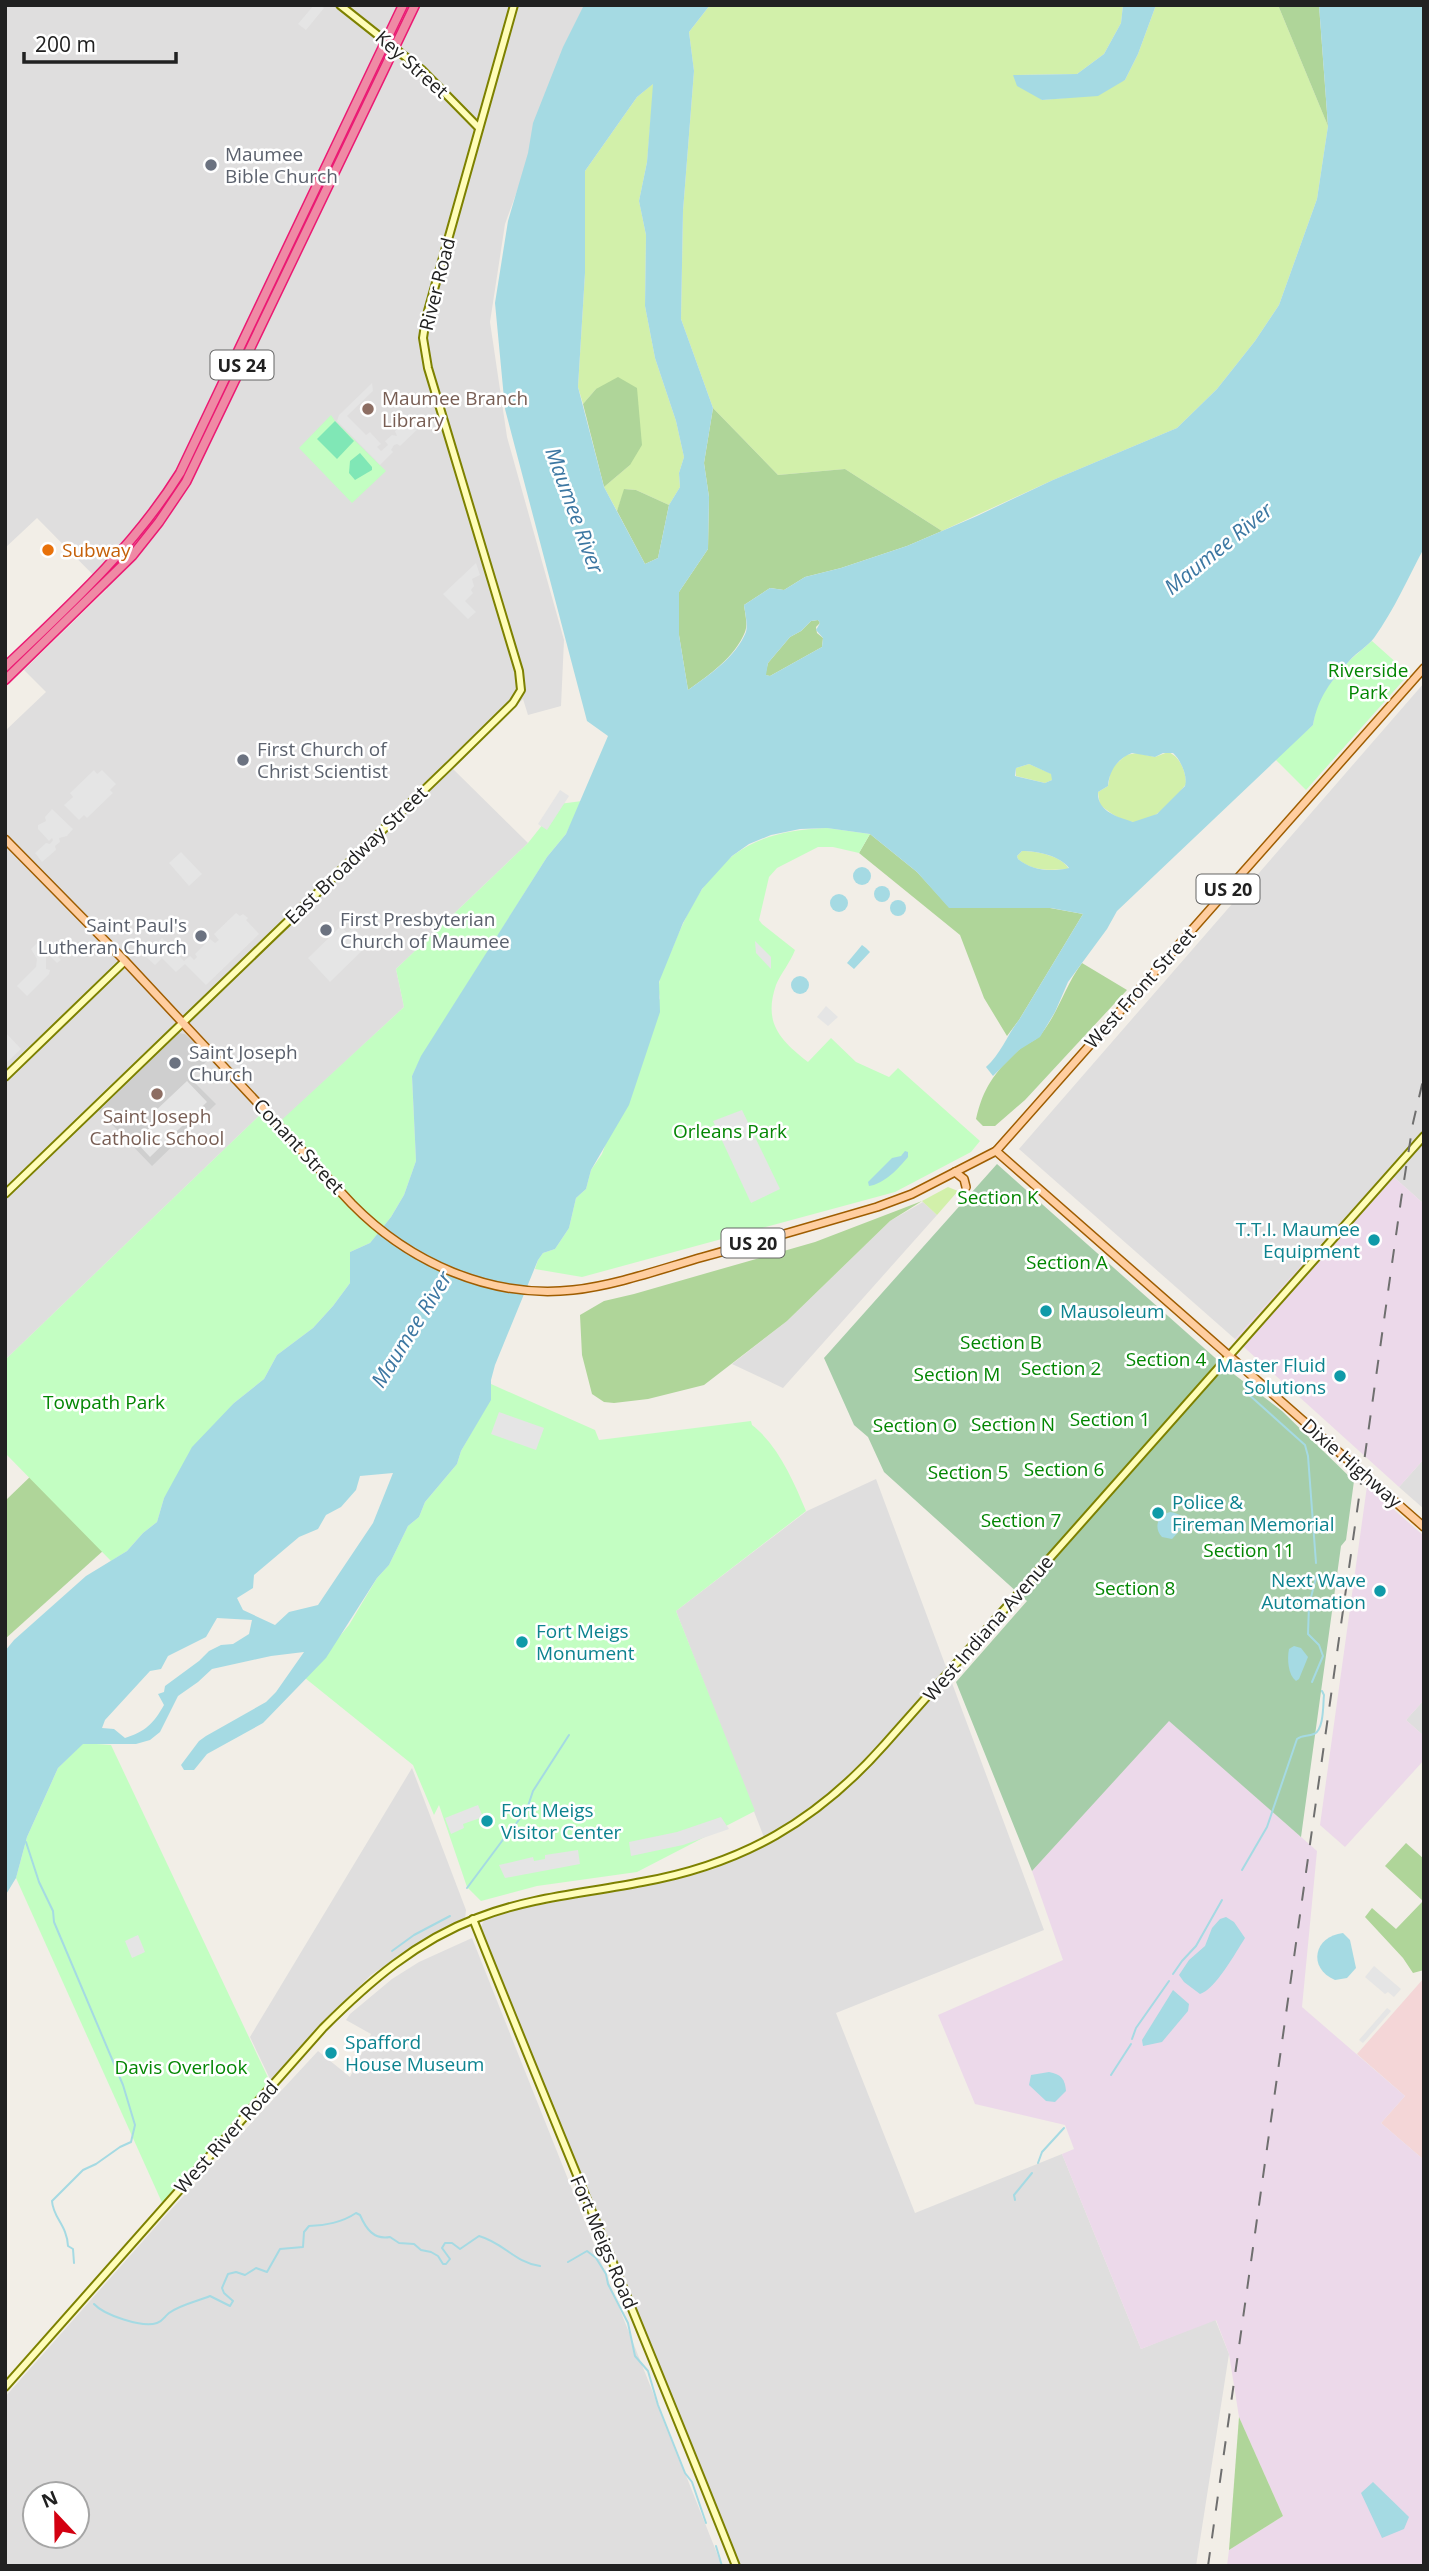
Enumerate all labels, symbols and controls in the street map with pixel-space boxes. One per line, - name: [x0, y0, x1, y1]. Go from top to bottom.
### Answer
- scale bar: [24, 21, 177, 65]
- street label: Key Street: [370, 24, 454, 104]
- text: 200 m: [35, 30, 96, 58]
- place label: Maumee Bible Church: [225, 141, 338, 189]
- marker: Maumee Bible Church: [203, 157, 219, 173]
- street label: River Road: [413, 235, 461, 333]
- road number: US 24: [210, 351, 274, 380]
- place label: Maumee Branch Library: [382, 385, 528, 433]
- marker: Maumee Branch Library: [360, 401, 376, 417]
- water label: Maumee River: [539, 443, 611, 577]
- water label: Maumee River: [1158, 495, 1279, 600]
- place label: Subway: [62, 537, 131, 563]
- marker: Subway: [40, 542, 56, 558]
- park label: Riverside Park: [1328, 657, 1408, 705]
- place label: First Church of Christ Scientist: [257, 736, 388, 784]
- marker: First Church of Christ Scientist: [235, 752, 251, 768]
- street label: East Broadway Street: [279, 780, 433, 930]
- road number: US 20: [1196, 874, 1260, 904]
- place label: First Presbyterian Church of Maumee: [340, 906, 510, 954]
- place label: Saint Paul's Lutheran Church: [38, 912, 187, 960]
- marker: First Presbyterian Church of Maumee: [318, 922, 334, 938]
- street label: West Front Street: [1079, 922, 1201, 1054]
- marker: Saint Paul's Lutheran Church: [193, 928, 209, 944]
- place label: Saint Joseph Church: [189, 1039, 298, 1087]
- marker: Saint Joseph Church: [167, 1055, 183, 1071]
- marker: Saint Joseph Catholic School: [149, 1086, 165, 1102]
- street label: Conant Street: [248, 1093, 350, 1200]
- place label: Saint Joseph Catholic School: [90, 1103, 224, 1151]
- park label: Orleans Park: [673, 1118, 787, 1144]
- park label: Section K: [957, 1184, 1039, 1210]
- place label: T.T.I. Maumee Equipment: [1236, 1216, 1360, 1264]
- road number: US 20: [722, 1228, 784, 1258]
- marker: T.T.I. Maumee Equipment: [1366, 1232, 1382, 1248]
- park label: Section A: [1026, 1249, 1108, 1275]
- water label: Maumee River: [364, 1265, 458, 1392]
- place label: Mausoleum: [1060, 1298, 1165, 1324]
- marker: Mausoleum: [1038, 1303, 1054, 1319]
- park label: Section B: [960, 1329, 1042, 1355]
- park label: Section 4: [1126, 1346, 1206, 1372]
- place label: Master Fluid Solutions: [1216, 1352, 1326, 1400]
- park label: Section 2: [1021, 1355, 1101, 1381]
- park label: Section M: [914, 1361, 1000, 1387]
- marker: Master Fluid Solutions: [1332, 1368, 1348, 1384]
- park label: Towpath Park: [43, 1389, 165, 1415]
- park label: Section 1: [1070, 1406, 1150, 1432]
- park label: Section N: [971, 1411, 1055, 1437]
- park label: Section O: [873, 1412, 957, 1438]
- street label: Dixie Highway: [1296, 1412, 1408, 1514]
- park label: Section 6: [1024, 1456, 1104, 1482]
- park label: Section 5: [928, 1459, 1008, 1485]
- place label: Police & Fireman Memorial: [1172, 1489, 1334, 1537]
- marker: Police & Fireman Memorial: [1150, 1505, 1166, 1521]
- park label: Section 7: [981, 1507, 1061, 1533]
- park label: Section 11: [1203, 1537, 1295, 1563]
- street label: West Indiana Avenue: [917, 1549, 1059, 1707]
- place label: Next Wave Automation: [1261, 1567, 1366, 1615]
- park label: Section 8: [1095, 1575, 1175, 1601]
- marker: Next Wave Automation: [1372, 1583, 1388, 1599]
- place label: Fort Meigs Monument: [536, 1618, 635, 1666]
- marker: Fort Meigs Monument: [514, 1634, 530, 1650]
- place label: Fort Meigs Visitor Center: [501, 1797, 622, 1845]
- marker: Fort Meigs Visitor Center: [479, 1813, 495, 1829]
- place label: Spafford House Museum: [345, 2029, 484, 2077]
- marker: Spafford House Museum: [323, 2045, 339, 2061]
- park label: Davis Overlook: [115, 2054, 247, 2080]
- street label: West River Road: [168, 2075, 284, 2199]
- street label: Fort Meigs Road: [564, 2171, 644, 2313]
- north arrow: [21, 2480, 91, 2550]
- text: N: [38, 2484, 62, 2514]

